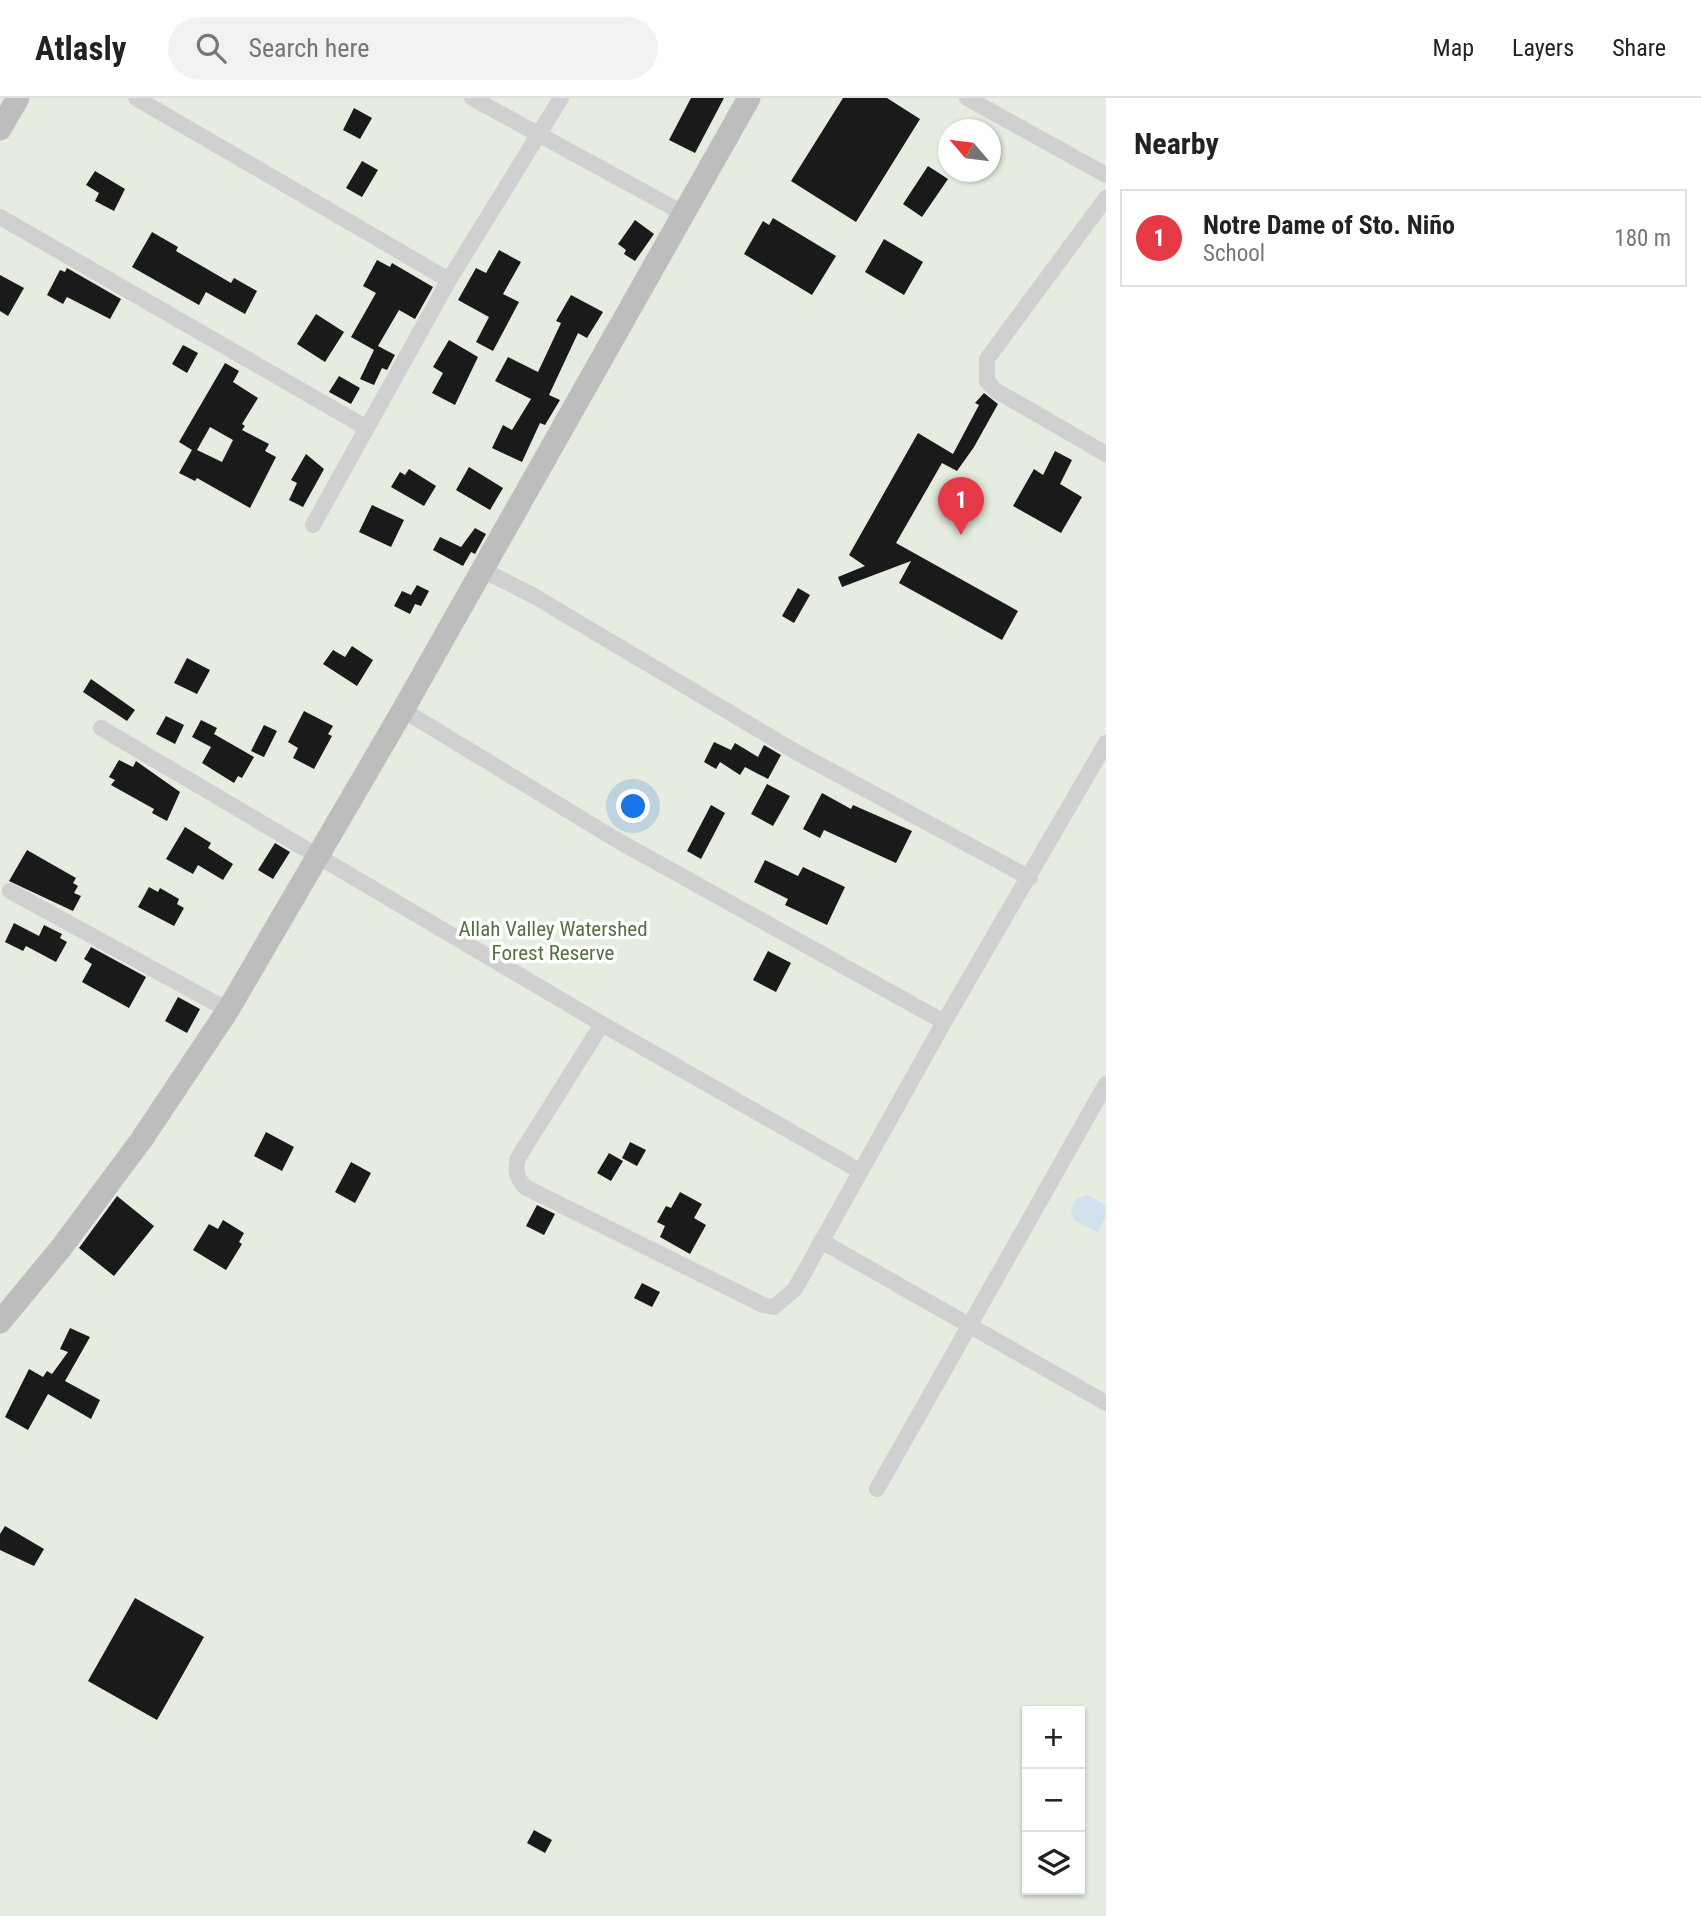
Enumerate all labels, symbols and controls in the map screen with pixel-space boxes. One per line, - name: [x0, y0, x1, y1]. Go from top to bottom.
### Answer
- search box: [168, 17, 658, 80]
- text: Atlasly: [35, 29, 126, 68]
- icon: search: [192, 29, 230, 67]
- text: Search here: [248, 33, 369, 63]
- text: Map: [1433, 34, 1474, 62]
- text: Layers: [1512, 34, 1574, 62]
- text: Share: [1612, 34, 1666, 62]
- north arrow: [938, 119, 1001, 182]
- text: Nearby: [1134, 126, 1219, 161]
- text: Notre Dame of Sto. Niño: [1203, 210, 1455, 240]
- text: 1: [1153, 225, 1165, 252]
- text: 180 m: [1614, 225, 1671, 252]
- text: School: [1203, 240, 1265, 267]
- pin: 1: [938, 477, 984, 535]
- your location: [616, 789, 650, 823]
- park label: Allah Valley Watershed Forest Reserve: [458, 917, 648, 965]
- map controls: [1022, 1706, 1085, 1895]
- button: +: [1022, 1706, 1085, 1769]
- button: −: [1022, 1769, 1085, 1832]
- button: layers: [1022, 1832, 1085, 1895]

